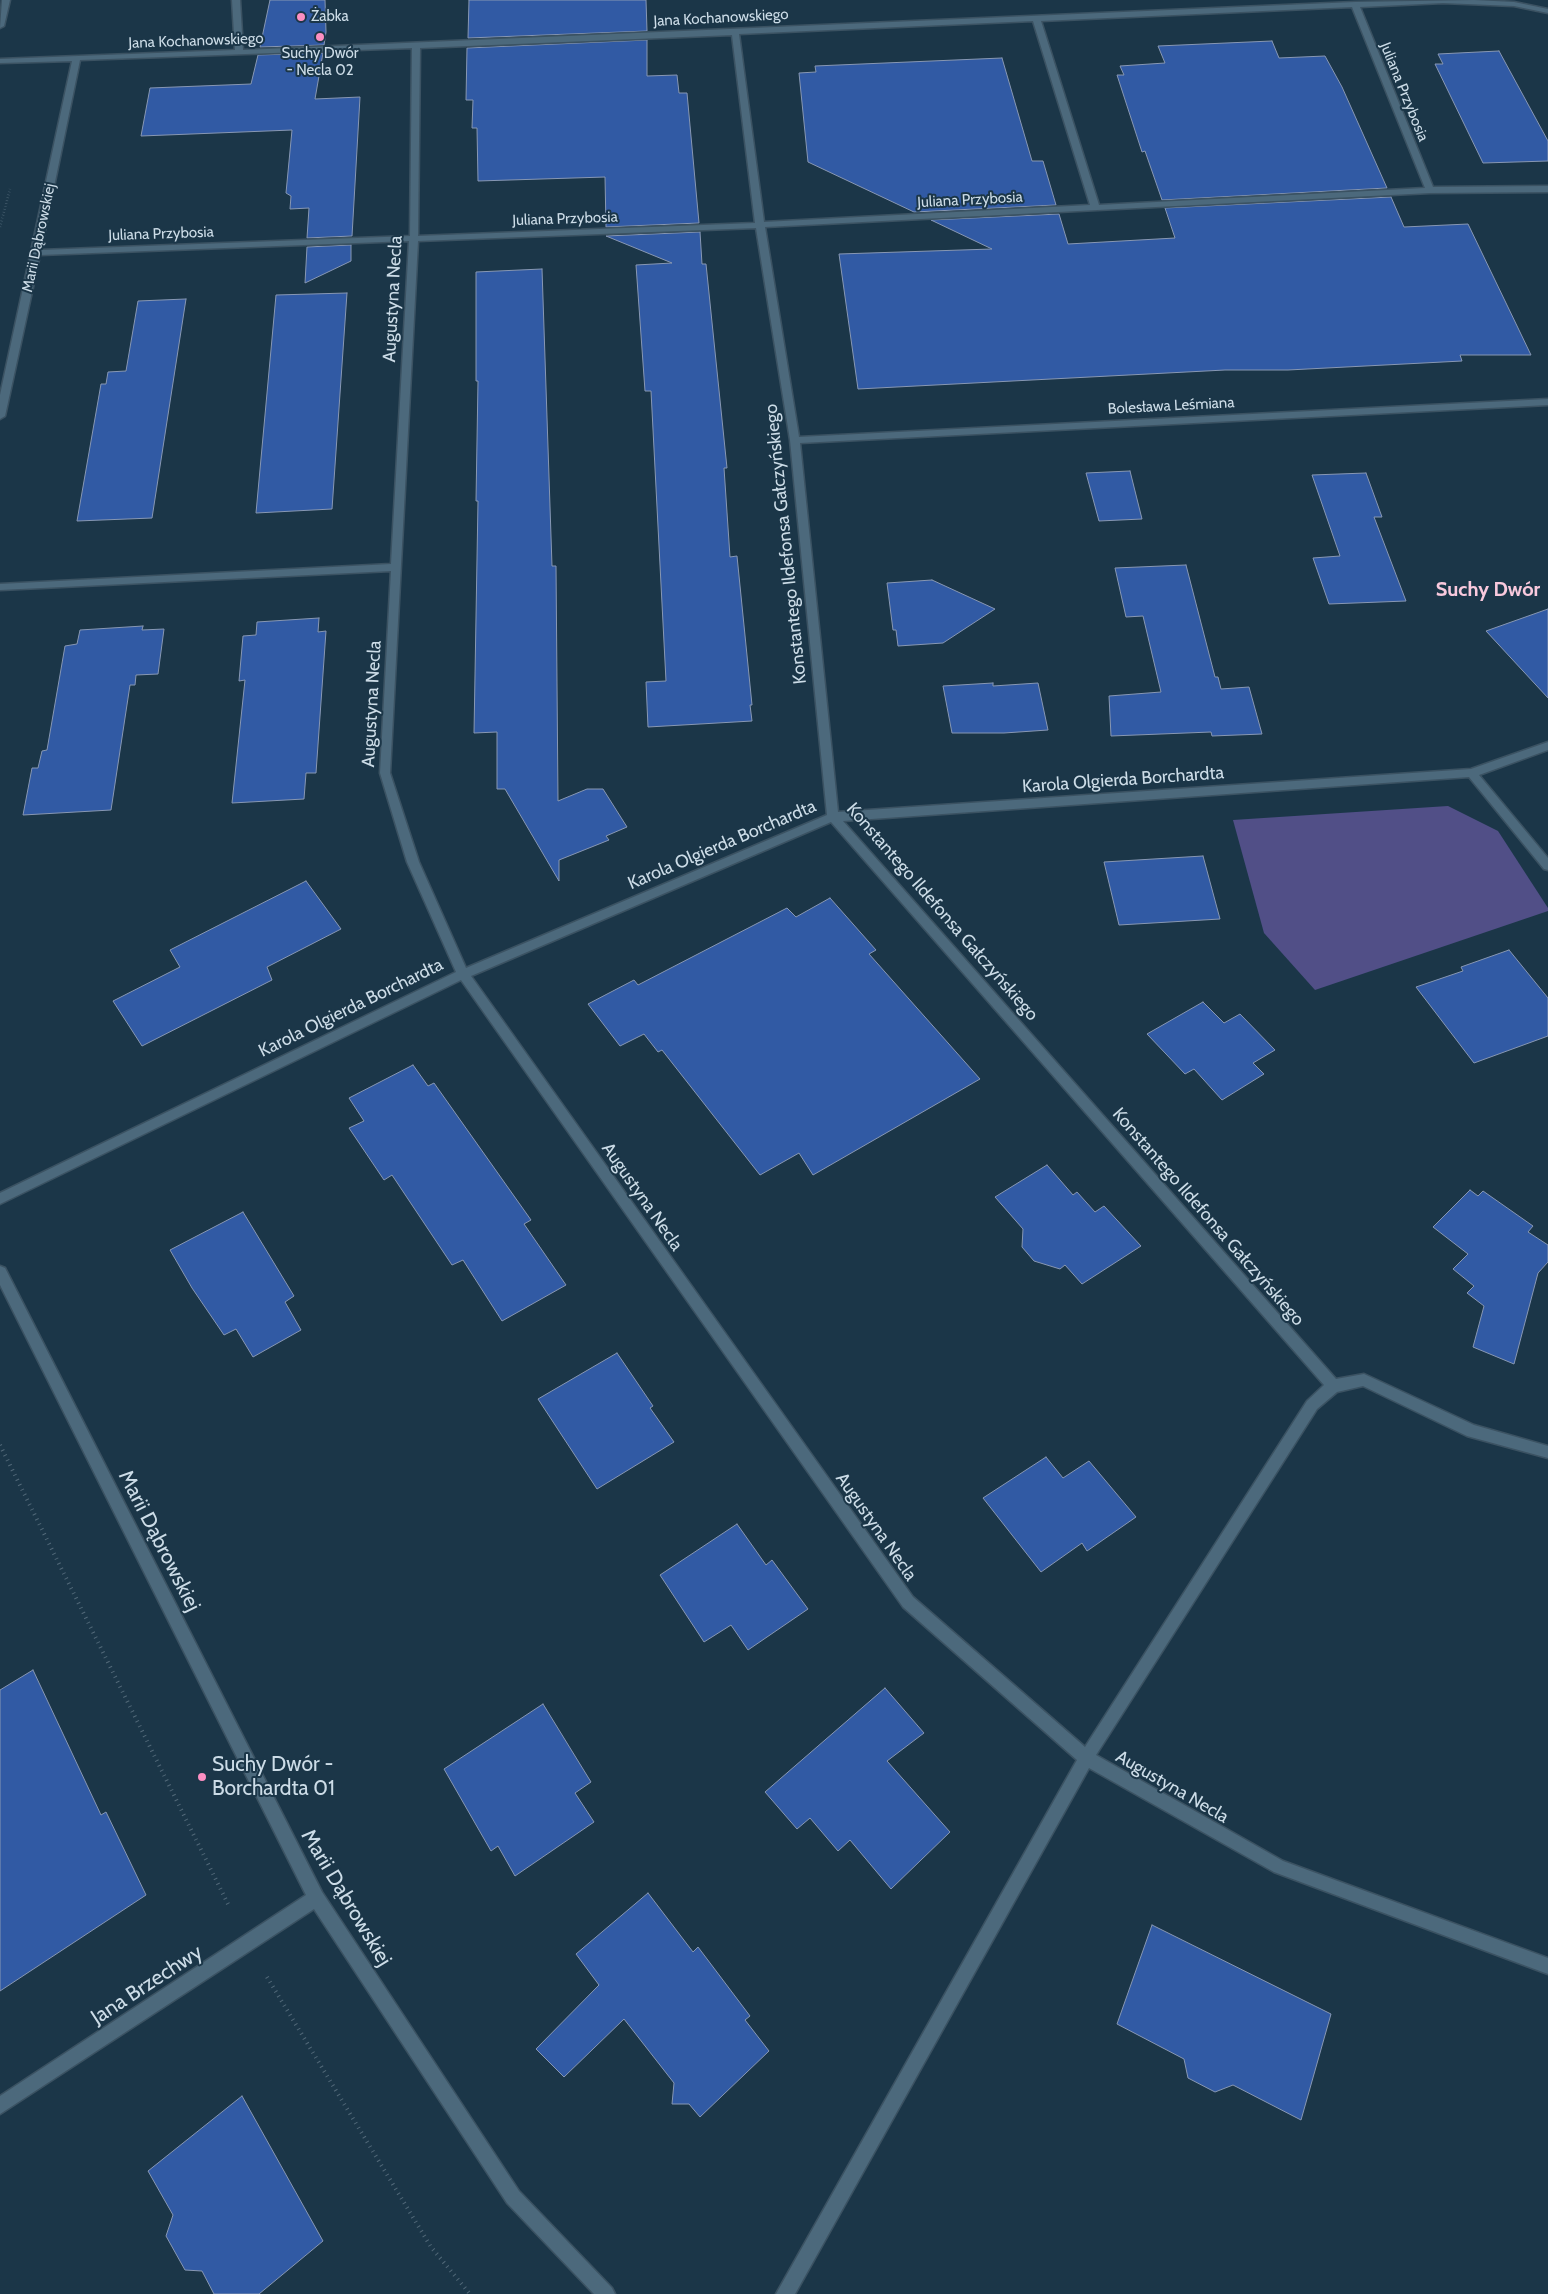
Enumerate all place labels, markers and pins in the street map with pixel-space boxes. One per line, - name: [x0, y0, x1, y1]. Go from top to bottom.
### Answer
- place label: Żabka: [311, 8, 349, 26]
- marker: Żabka: [295, 11, 307, 23]
- marker: Suchy Dwór - Necla 02: [314, 31, 326, 43]
- place label: Suchy Dwór - Necla 02: [282, 45, 358, 80]
- place label: Suchy Dwór - Borchardta 01: [212, 1752, 335, 1802]
- marker: Suchy Dwór - Borchardta 01: [196, 1771, 208, 1783]

